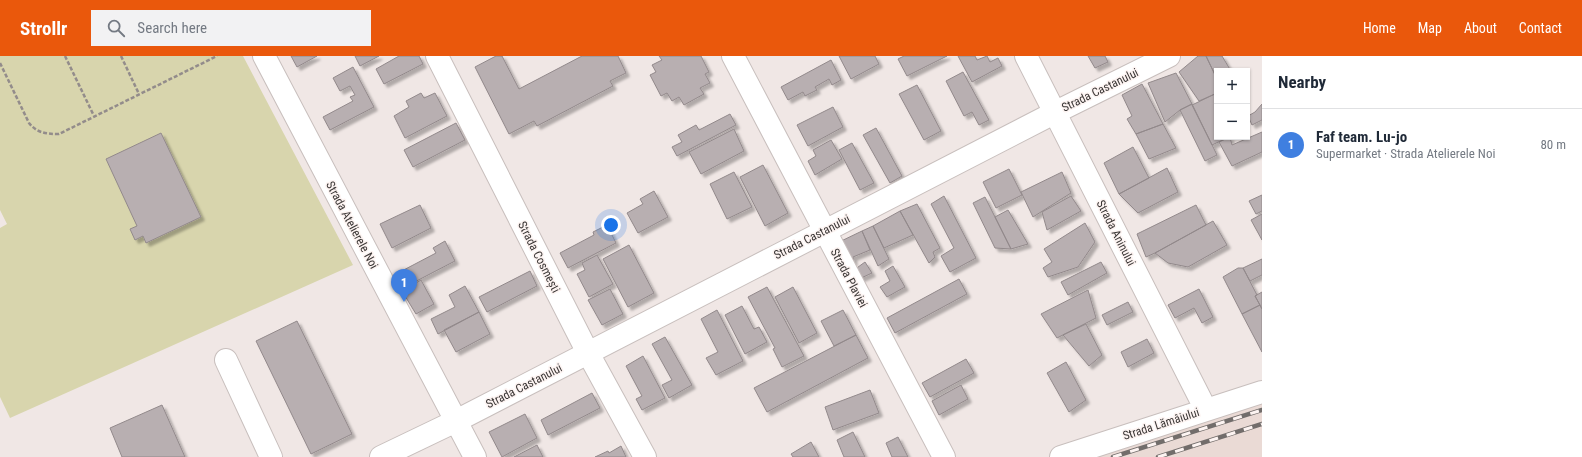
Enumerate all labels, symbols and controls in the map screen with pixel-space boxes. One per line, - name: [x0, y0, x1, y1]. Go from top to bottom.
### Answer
- search box: [91, 10, 371, 46]
- text: Strollr: [20, 17, 67, 40]
- icon: search: [105, 17, 127, 39]
- text: Search here: [137, 19, 207, 37]
- text: Home: [1363, 20, 1396, 36]
- text: Map: [1418, 20, 1442, 36]
- text: About: [1464, 20, 1497, 36]
- text: Contact: [1519, 20, 1562, 36]
- street label: Strada Castanului: [1059, 65, 1141, 115]
- map controls: [1214, 68, 1250, 140]
- button: +: [1214, 68, 1250, 104]
- text: Nearby: [1278, 72, 1326, 92]
- button: −: [1214, 104, 1250, 140]
- text: Faf team. Lu-jo: [1316, 128, 1407, 146]
- text: 1: [1288, 137, 1294, 152]
- text: 80 m: [1540, 137, 1566, 152]
- text: Supermarket · Strada Atelierele Noi: [1316, 146, 1495, 161]
- street label: Strada Atelierele Noi: [323, 179, 381, 271]
- street label: Strada Aninului: [1093, 198, 1139, 268]
- street label: Strada Castanului: [772, 212, 852, 262]
- your location: [601, 215, 621, 235]
- street label: Strada Cosmești: [514, 219, 563, 295]
- street label: Strada Plaviei: [828, 246, 870, 310]
- pin: 1: [391, 269, 417, 302]
- street label: Strada Castanului: [484, 361, 564, 411]
- street label: Strada Lămâiului: [1121, 405, 1201, 443]

